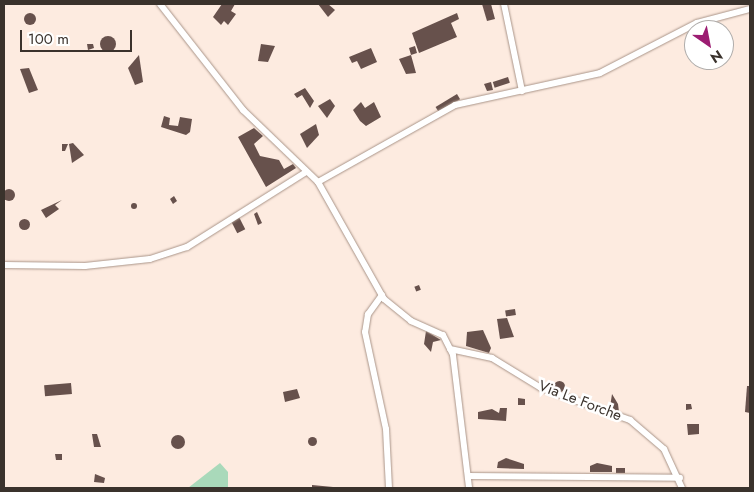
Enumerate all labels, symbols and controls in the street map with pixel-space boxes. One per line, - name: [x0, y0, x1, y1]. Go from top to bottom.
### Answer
- scale bar: [22, 20, 135, 52]
- north arrow: [684, 20, 734, 70]
- text: 100 m: [28, 28, 69, 50]
- text: N: [707, 45, 727, 68]
- street label: Via Le Forche: [536, 377, 624, 425]

